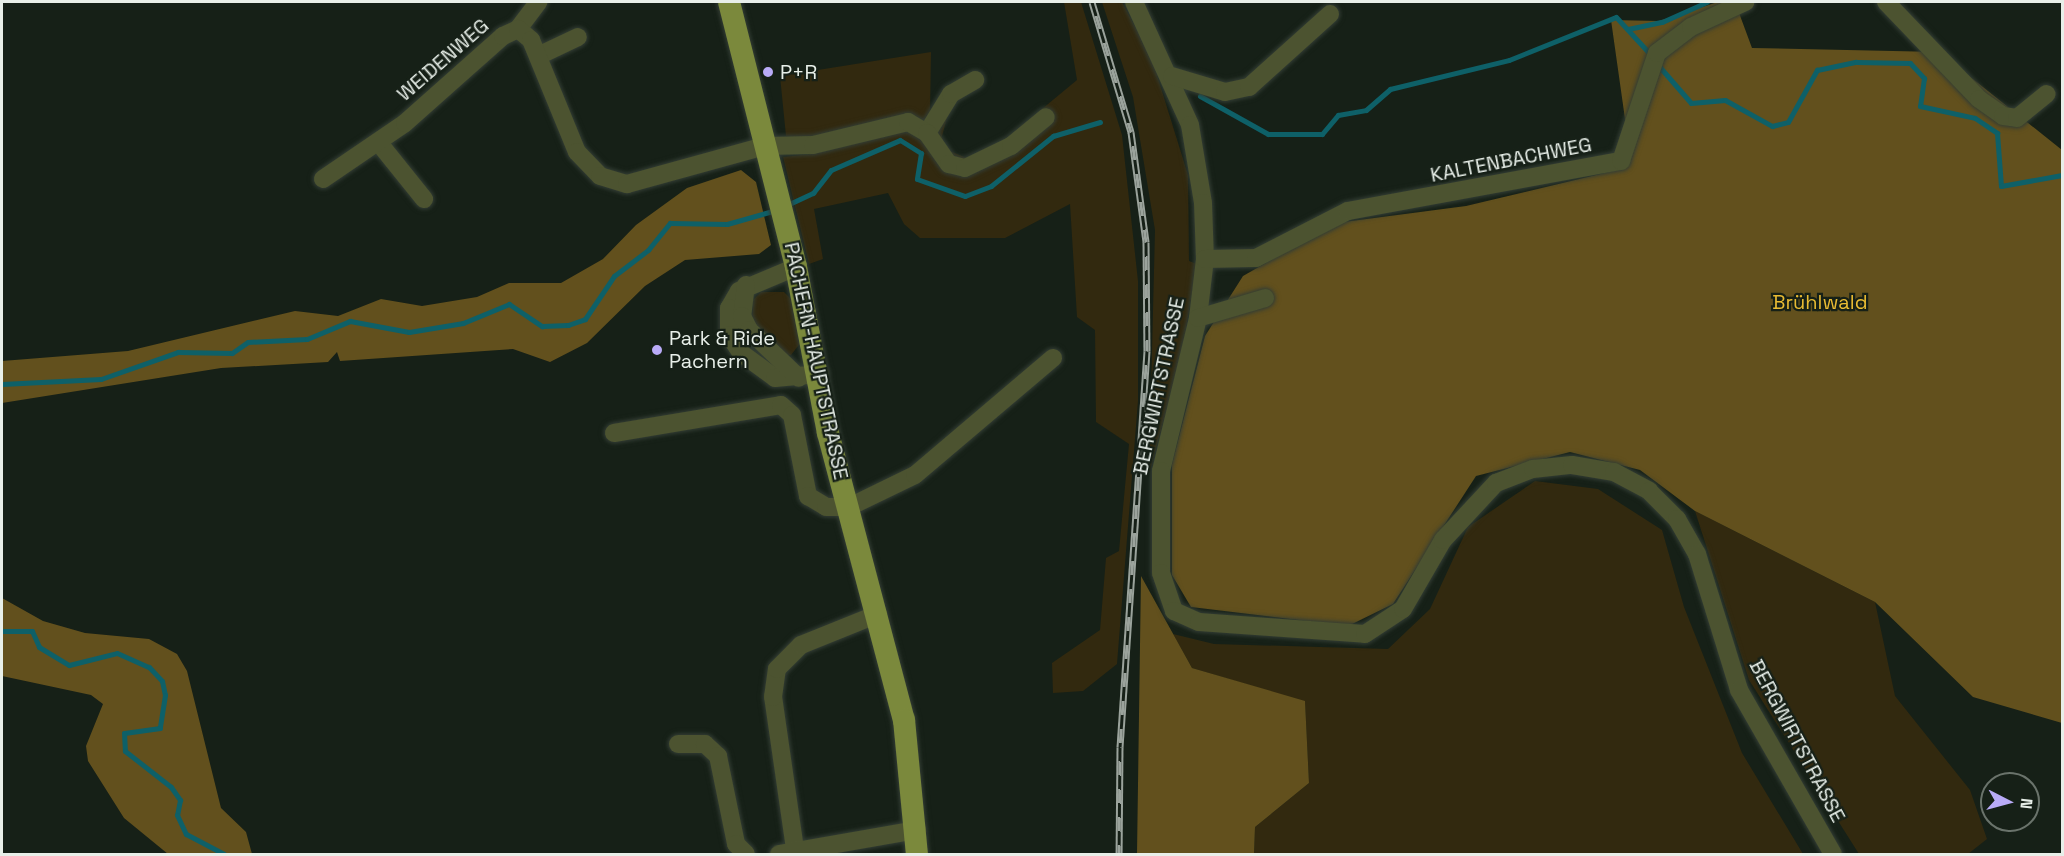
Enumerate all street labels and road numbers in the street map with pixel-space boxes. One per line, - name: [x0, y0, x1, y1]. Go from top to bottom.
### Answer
- street label: WEIDENWEG: [392, 14, 494, 106]
- street label: KALTENBACHWEG: [1428, 133, 1594, 187]
- street label: PACHERN-HAUPTSTRASSE: [779, 240, 853, 482]
- street label: BERGWIRTSTRASSE: [1128, 295, 1190, 477]
- street label: BERGWIRTSTRASSE: [1744, 656, 1850, 826]

